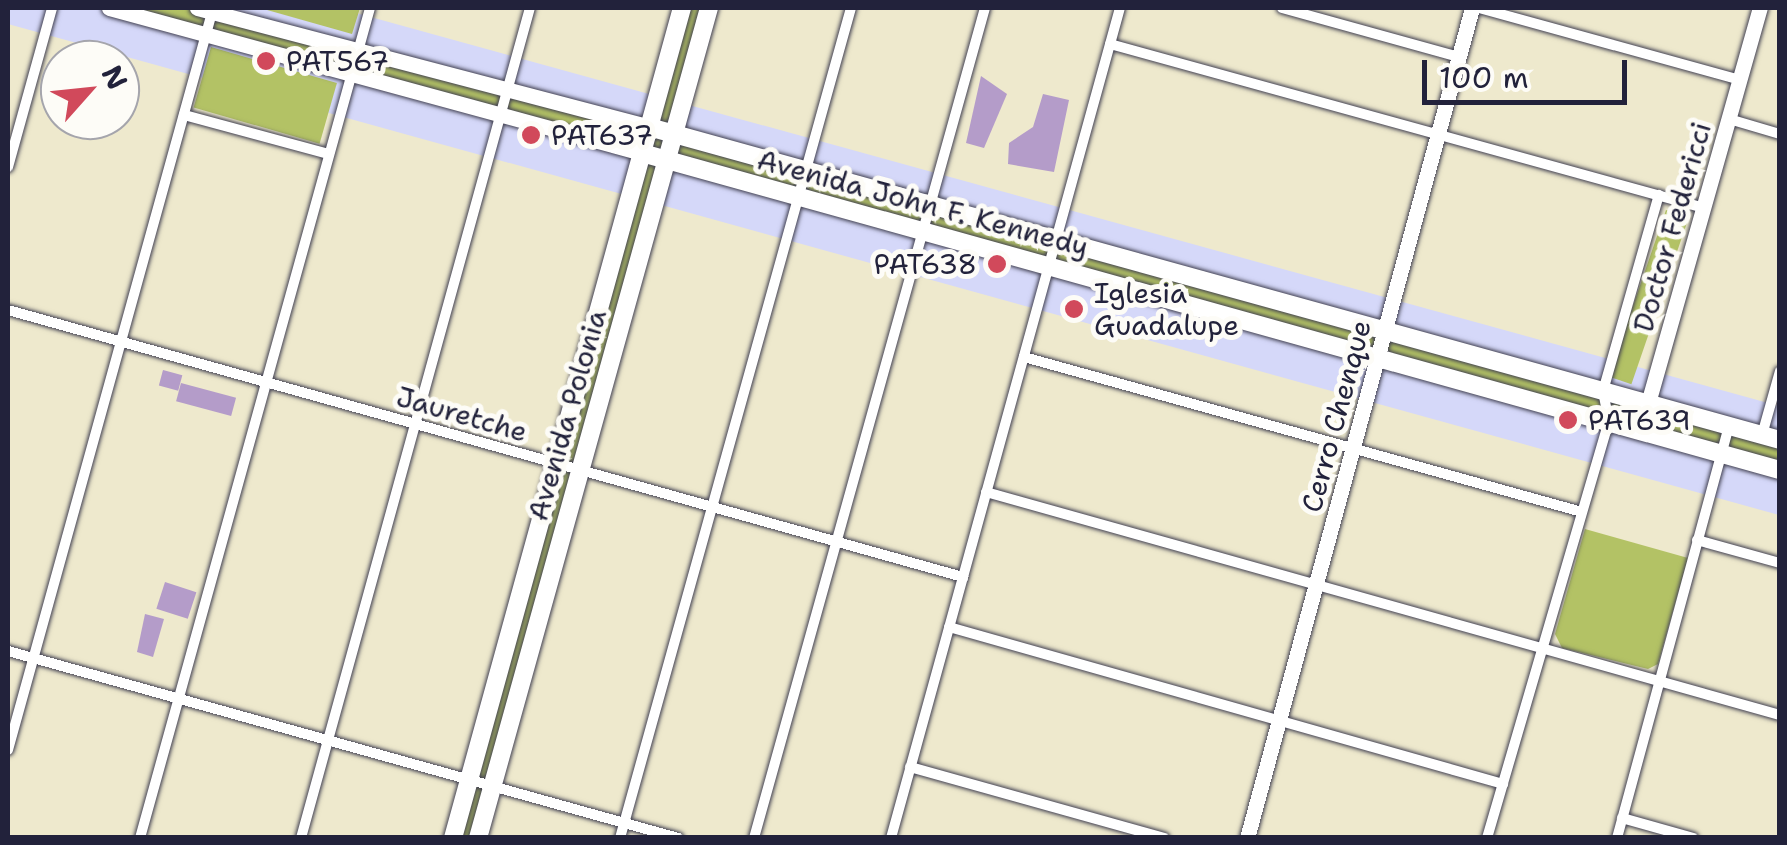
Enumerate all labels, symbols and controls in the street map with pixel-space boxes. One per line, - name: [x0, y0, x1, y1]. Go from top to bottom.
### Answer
- north arrow: [40, 40, 140, 140]
- scale bar: [1427, 40, 1632, 102]
- place label: PAT567: [286, 44, 389, 78]
- marker: PAT567: [255, 50, 277, 72]
- text: 100 m: [1439, 57, 1529, 98]
- text: N: [93, 59, 137, 96]
- place label: PAT637: [551, 118, 653, 152]
- street label: Doctor Federicci: [1626, 118, 1718, 336]
- marker: PAT637: [520, 124, 542, 146]
- street label: Avenida John F. Kennedy: [754, 143, 1092, 263]
- place label: PAT638: [873, 247, 977, 281]
- marker: PAT638: [986, 253, 1008, 275]
- place label: Iglesia Guadalupe: [1094, 276, 1239, 342]
- marker: Iglesia Guadalupe: [1063, 298, 1085, 320]
- street label: Avenida Polonia: [521, 306, 613, 524]
- street label: Cerro Chenque: [1294, 316, 1378, 516]
- street label: Jauretche: [393, 379, 531, 449]
- place label: PAT639: [1588, 403, 1691, 437]
- marker: PAT639: [1557, 409, 1579, 431]

